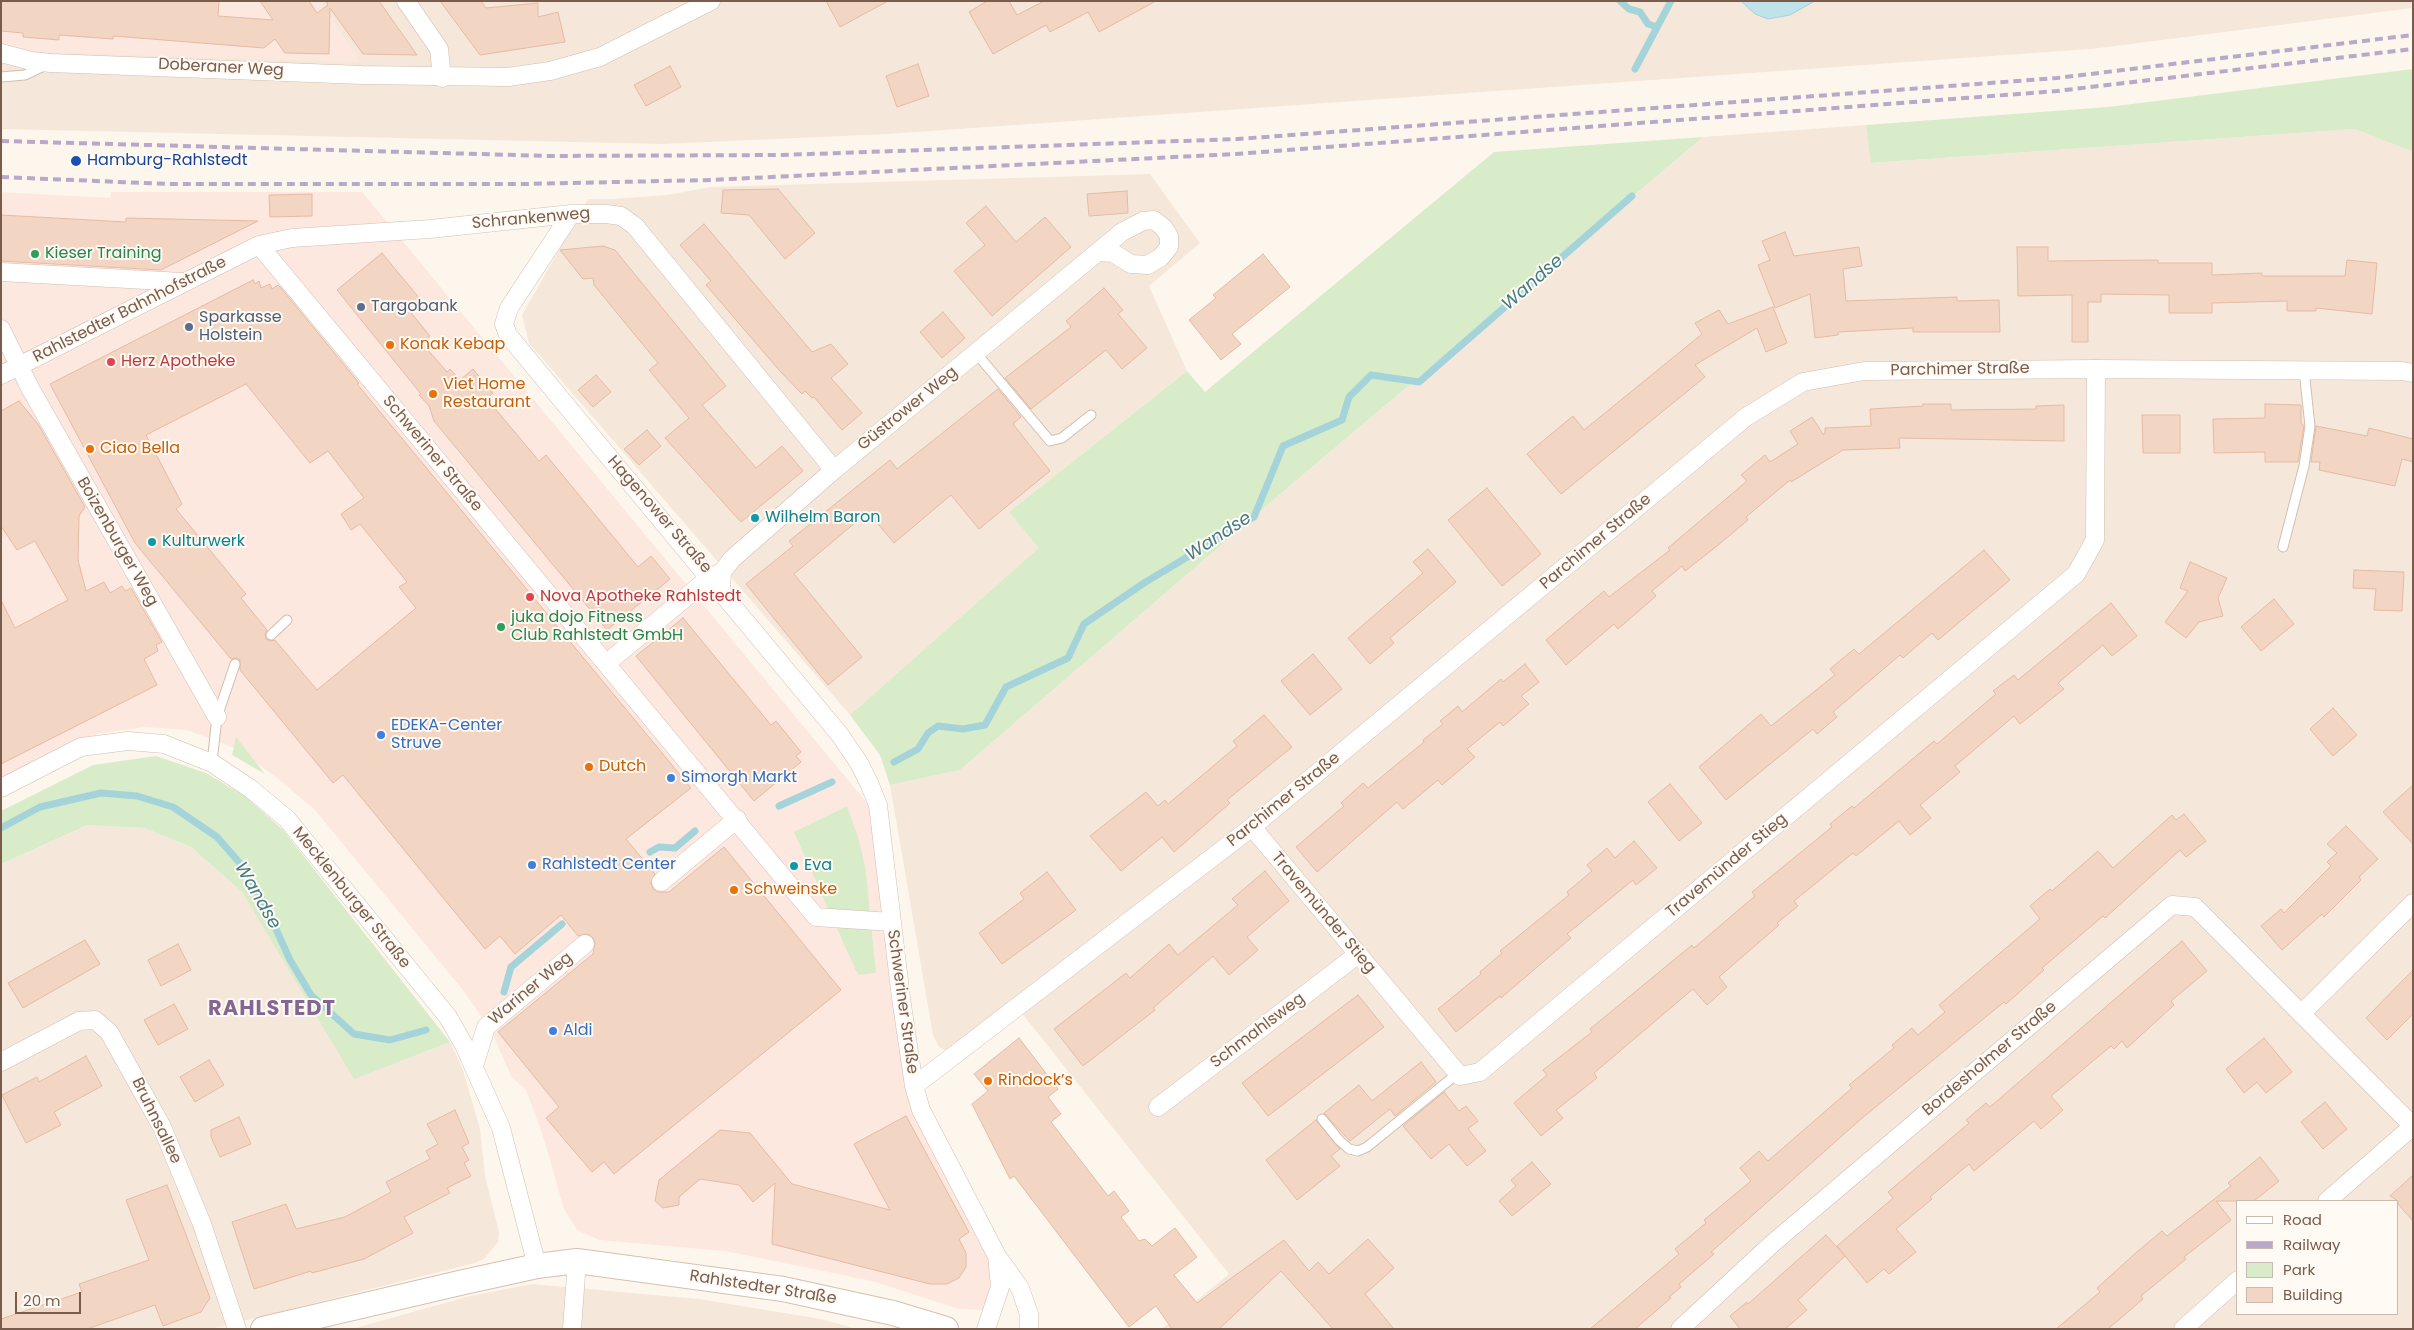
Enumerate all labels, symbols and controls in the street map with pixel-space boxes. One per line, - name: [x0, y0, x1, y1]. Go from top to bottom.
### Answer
- street label: Doberaner Weg: [158, 55, 284, 81]
- place label: Hamburg-Rahlstedt: [87, 151, 247, 171]
- marker: Hamburg-Rahlstedt: [69, 154, 83, 168]
- street label: Schrankenweg: [471, 204, 591, 234]
- place label: Kieser Training: [45, 244, 162, 264]
- marker: Kieser Training: [29, 248, 41, 260]
- water label: Wandse: [1498, 251, 1568, 315]
- street label: Rahlstedter Bahnhofstraße: [30, 253, 230, 367]
- place label: Targobank: [371, 297, 458, 317]
- marker: Targobank: [355, 301, 367, 313]
- place label: Sparkasse Holstein: [199, 308, 282, 346]
- marker: Sparkasse Holstein: [183, 321, 195, 333]
- place label: Konak Kebap: [400, 335, 505, 355]
- marker: Konak Kebap: [384, 339, 396, 351]
- place label: Herz Apotheke: [121, 352, 235, 372]
- marker: Herz Apotheke: [105, 356, 117, 368]
- street label: Parchimer Straße: [1890, 359, 2030, 381]
- street label: Güstrower Weg: [854, 363, 962, 455]
- place label: Viet Home Restaurant: [443, 375, 531, 413]
- marker: Viet Home Restaurant: [427, 388, 439, 400]
- street label: Schweriner Straße: [378, 392, 486, 516]
- place label: Ciao Bella: [100, 439, 180, 459]
- marker: Ciao Bella: [84, 443, 96, 455]
- street label: Hagenower Straße: [603, 452, 715, 578]
- street label: Boizenburger Weg: [72, 474, 162, 610]
- street label: Parchimer Straße: [1536, 490, 1656, 594]
- place label: Wilhelm Baron: [765, 508, 880, 528]
- water label: Wandse: [1182, 508, 1256, 566]
- marker: Wilhelm Baron: [749, 512, 761, 524]
- place label: Kulturwerk: [162, 532, 245, 552]
- marker: Kulturwerk: [146, 536, 158, 548]
- place label: Nova Apotheke Rahlstedt: [540, 587, 741, 607]
- marker: Nova Apotheke Rahlstedt: [524, 591, 536, 603]
- place label: juka dojo Fitness Club Rahlstedt GmbH: [511, 608, 683, 646]
- marker: juka dojo Fitness Club Rahlstedt GmbH: [495, 621, 507, 633]
- place label: EDEKA-Center Struve: [391, 716, 502, 754]
- marker: EDEKA-Center Struve: [375, 729, 387, 741]
- street label: Parchimer Straße: [1224, 749, 1344, 851]
- place label: Dutch: [599, 757, 646, 777]
- marker: Dutch: [583, 761, 595, 773]
- place label: Simorgh Markt: [681, 768, 797, 788]
- marker: Simorgh Markt: [665, 772, 677, 784]
- street label: Travemünder Stieg: [1663, 810, 1791, 922]
- street label: Mecklenburger Straße: [288, 823, 414, 973]
- street label: Travemünder Stieg: [1267, 849, 1379, 977]
- place label: Rahlstedt Center: [542, 855, 676, 875]
- place label: Eva: [804, 856, 832, 876]
- water label: Wandse: [229, 859, 285, 933]
- marker: Rahlstedt Center: [526, 859, 538, 871]
- marker: Eva: [788, 860, 800, 872]
- place label: Schweinske: [744, 880, 837, 900]
- marker: Schweinske: [728, 884, 740, 896]
- street label: Schweriner Straße: [882, 929, 922, 1075]
- street label: Wariner Weg: [485, 949, 577, 1029]
- street label: Schmahlsweg: [1207, 989, 1309, 1073]
- district label: RAHLSTEDT: [207, 997, 337, 1023]
- street label: Bordesholmer Straße: [1919, 997, 2061, 1121]
- place label: Aldi: [563, 1021, 592, 1041]
- marker: Aldi: [547, 1025, 559, 1037]
- place label: Rindock’s: [998, 1071, 1073, 1091]
- street label: Bruhnsallee: [127, 1075, 185, 1167]
- marker: Rindock’s: [982, 1075, 994, 1087]
- legend: [2236, 1200, 2399, 1315]
- text: Road: [2283, 1209, 2322, 1230]
- text: Railway: [2283, 1234, 2341, 1255]
- text: Park: [2283, 1259, 2315, 1280]
- street label: Rahlstedter Straße: [688, 1267, 838, 1309]
- scale bar: [18, 1282, 84, 1314]
- text: Building: [2283, 1284, 2343, 1305]
- text: 20 m: [23, 1290, 61, 1311]

